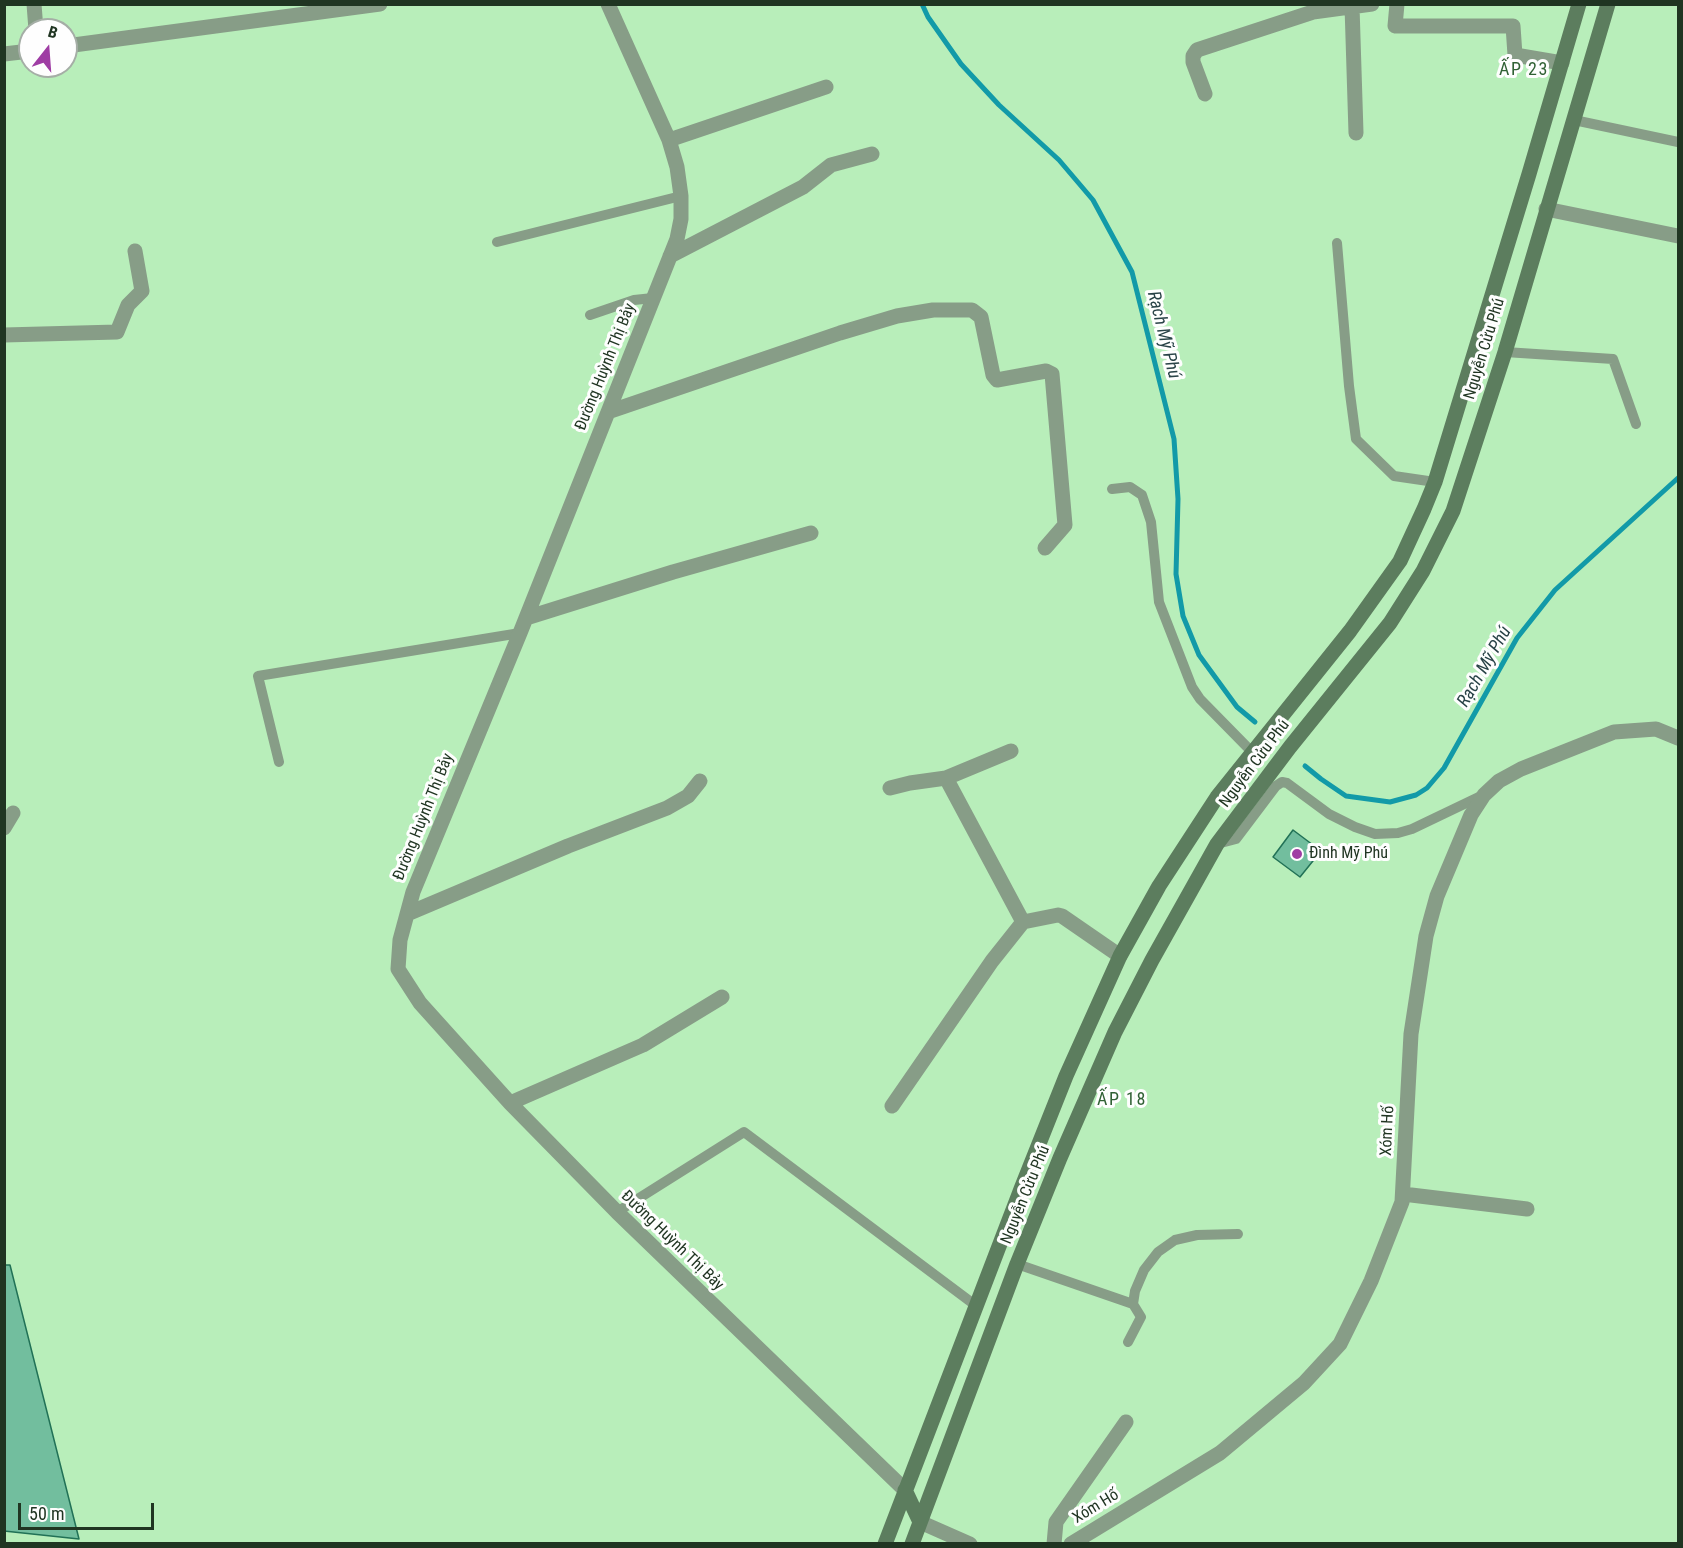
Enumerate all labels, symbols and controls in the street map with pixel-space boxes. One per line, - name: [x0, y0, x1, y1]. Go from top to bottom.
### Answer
- north arrow: [18, 18, 78, 78]
- text: B: [46, 22, 60, 43]
- district label: ẤP 23: [1499, 59, 1549, 81]
- water label: Rạch Mỹ Phú: [1142, 289, 1184, 381]
- street label: Nguyễn Cửu Phú: [1461, 296, 1509, 402]
- street label: Đường Huỳnh Thị Bảy: [572, 301, 640, 433]
- water label: Rạch Mỹ Phú: [1453, 623, 1517, 711]
- street label: Nguyễn Cửu Phú: [1216, 716, 1294, 812]
- street label: Đường Huỳnh Thị Bảy: [390, 751, 458, 883]
- place label: Đình Mỹ Phú: [1309, 844, 1388, 864]
- marker: Đình Mỹ Phú: [1290, 847, 1304, 861]
- district label: ẤP 18: [1097, 1089, 1147, 1111]
- street label: Xóm Hố: [1377, 1105, 1399, 1157]
- street label: Nguyễn Cửu Phú: [998, 1143, 1054, 1247]
- street label: Đường Huỳnh Thị Bảy: [617, 1187, 727, 1295]
- street label: Xóm Hố: [1069, 1486, 1123, 1528]
- scale bar: [21, 1491, 158, 1529]
- text: 50 m: [29, 1503, 64, 1524]

